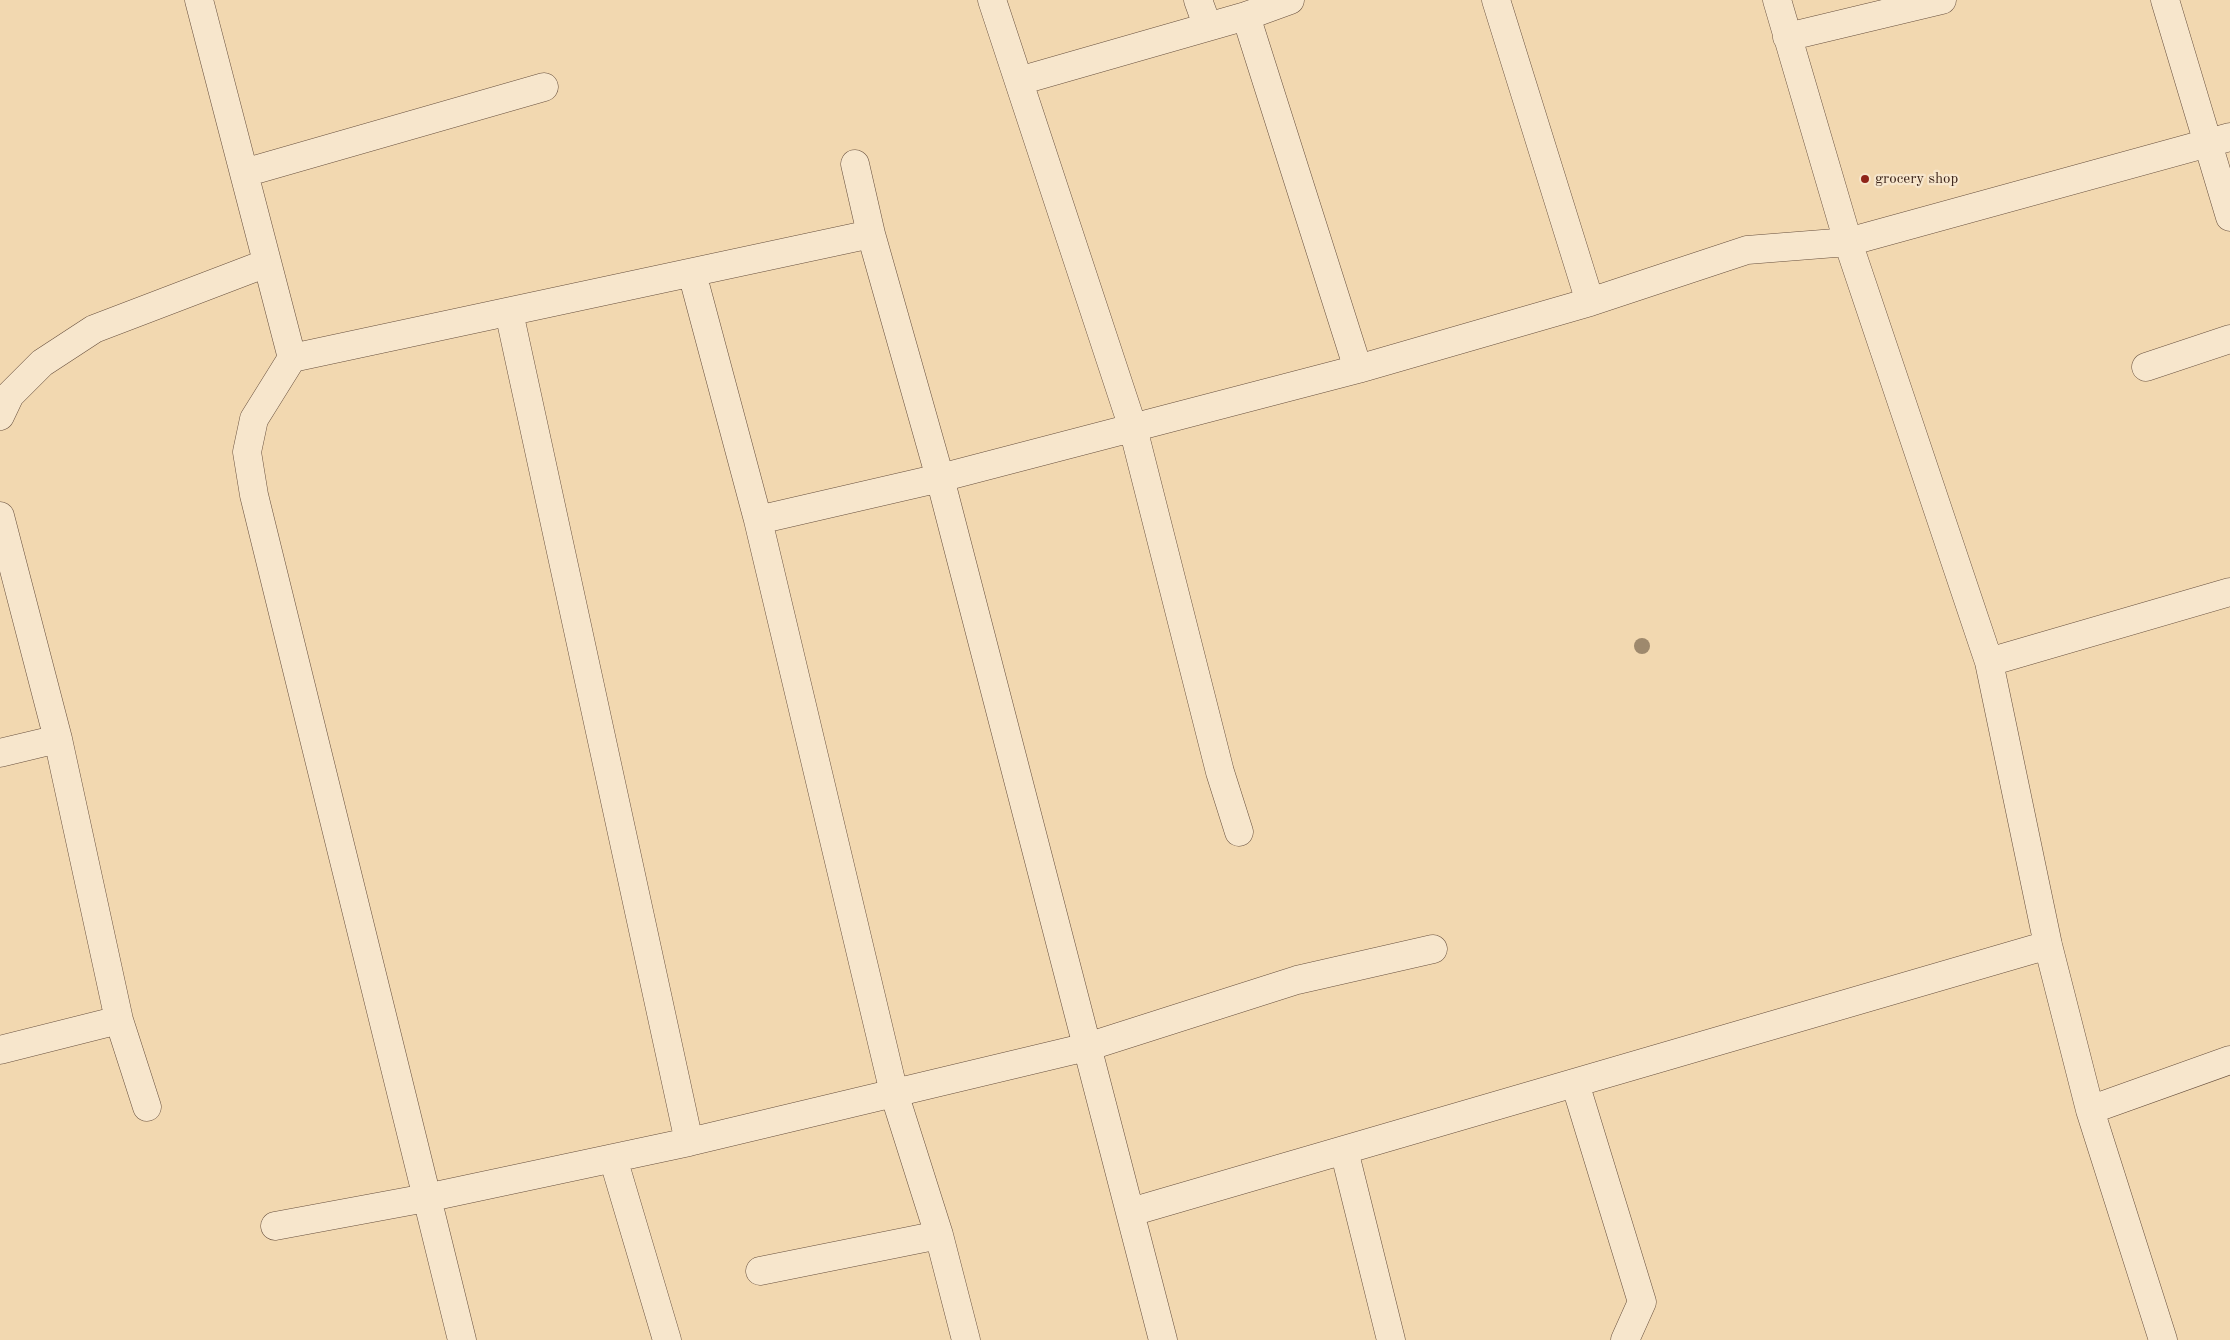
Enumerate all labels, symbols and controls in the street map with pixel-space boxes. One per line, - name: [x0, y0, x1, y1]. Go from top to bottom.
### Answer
- place label: grocery shop: [1875, 170, 1958, 188]
- marker: grocery shop: [1859, 173, 1871, 185]

